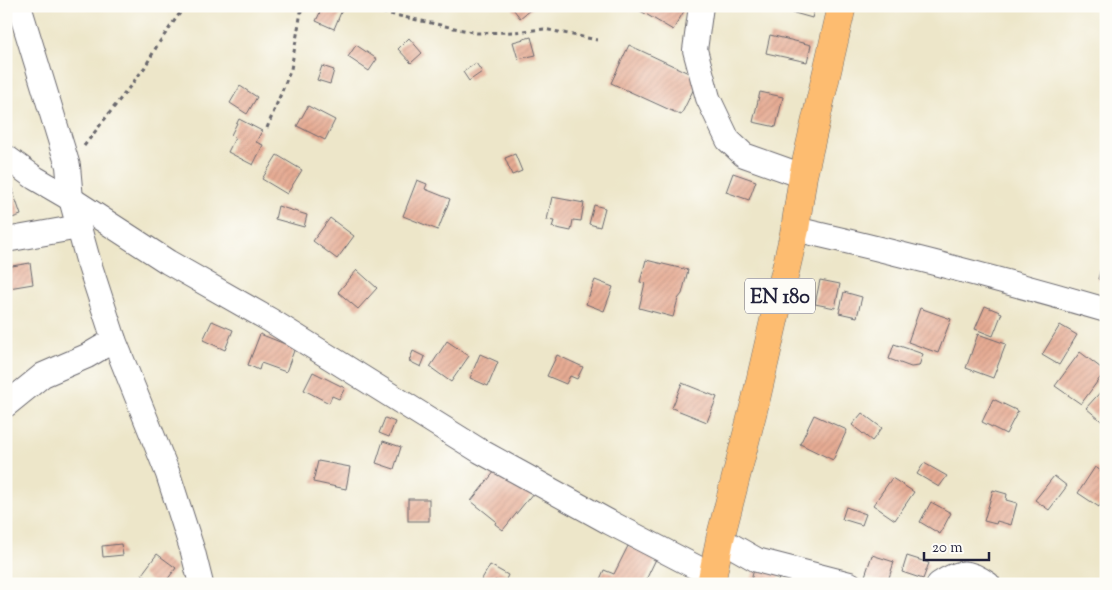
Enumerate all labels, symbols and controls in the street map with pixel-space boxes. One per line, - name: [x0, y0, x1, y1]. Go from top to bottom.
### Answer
- road number: EN 180: [745, 278, 815, 314]
- scale bar: [924, 530, 990, 562]
- text: 20 m: [932, 538, 963, 559]

